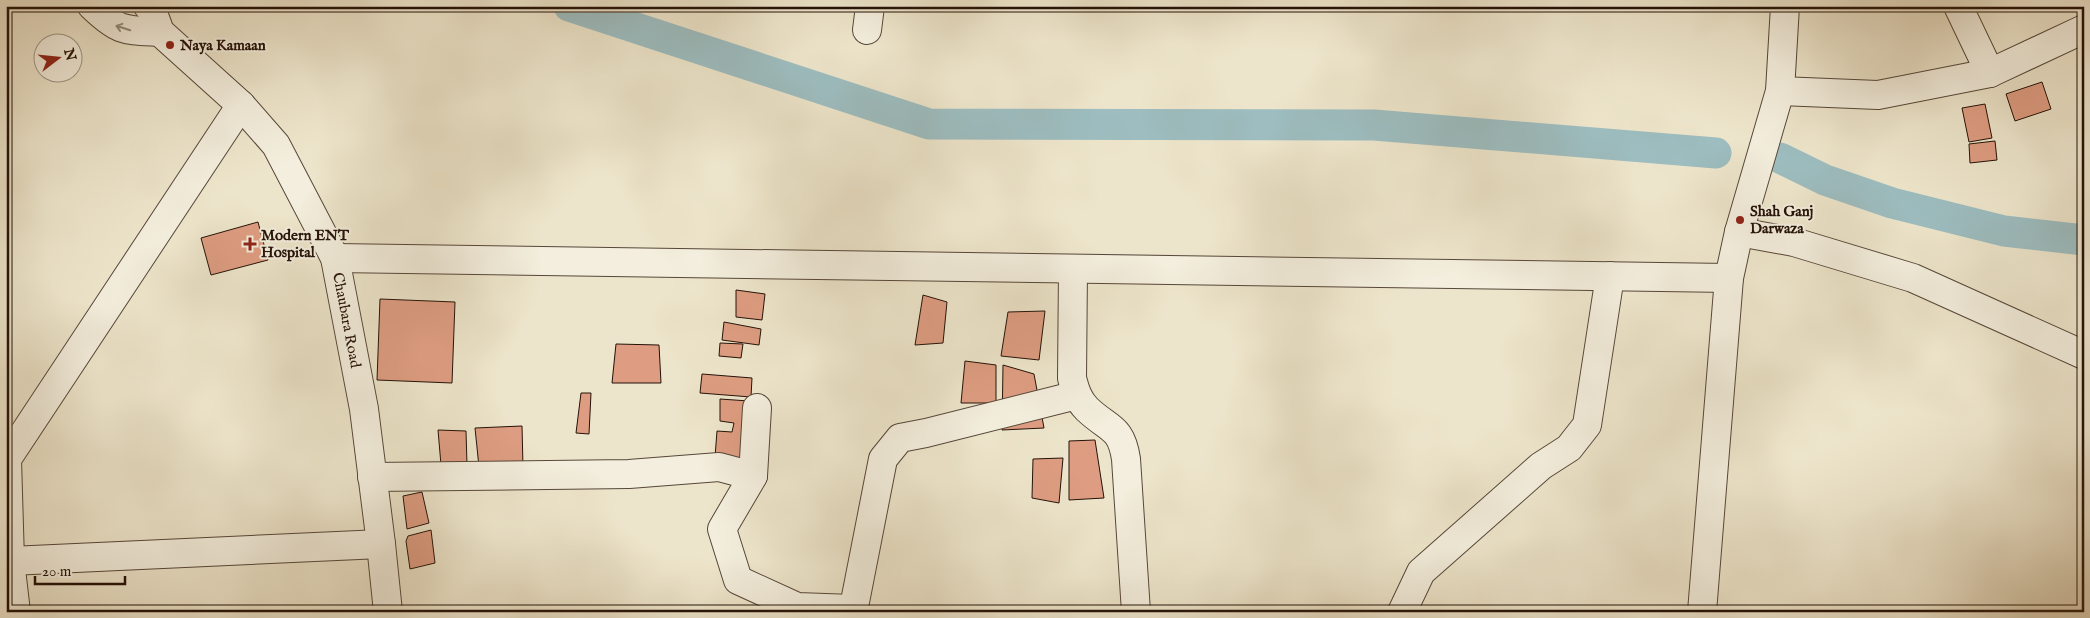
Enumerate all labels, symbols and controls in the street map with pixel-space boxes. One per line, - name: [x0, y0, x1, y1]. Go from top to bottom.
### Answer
- one-way arrow: [115, 22, 131, 32]
- north arrow: [32, 32, 82, 82]
- place label: Naya Kamaan: [179, 36, 266, 55]
- marker: Naya Kamaan: [164, 39, 176, 51]
- text: N: [59, 45, 80, 63]
- place label: Shah Ganj Darwaza: [1750, 202, 1813, 238]
- marker: Shah Ganj Darwaza: [1734, 214, 1746, 226]
- place label: Modern ENT Hospital: [261, 226, 350, 262]
- marker: Modern ENT Hospital: [243, 237, 257, 251]
- street label: Chaubara Road: [328, 271, 365, 370]
- scale bar: [35, 553, 125, 585]
- text: 20 m: [42, 562, 72, 581]

